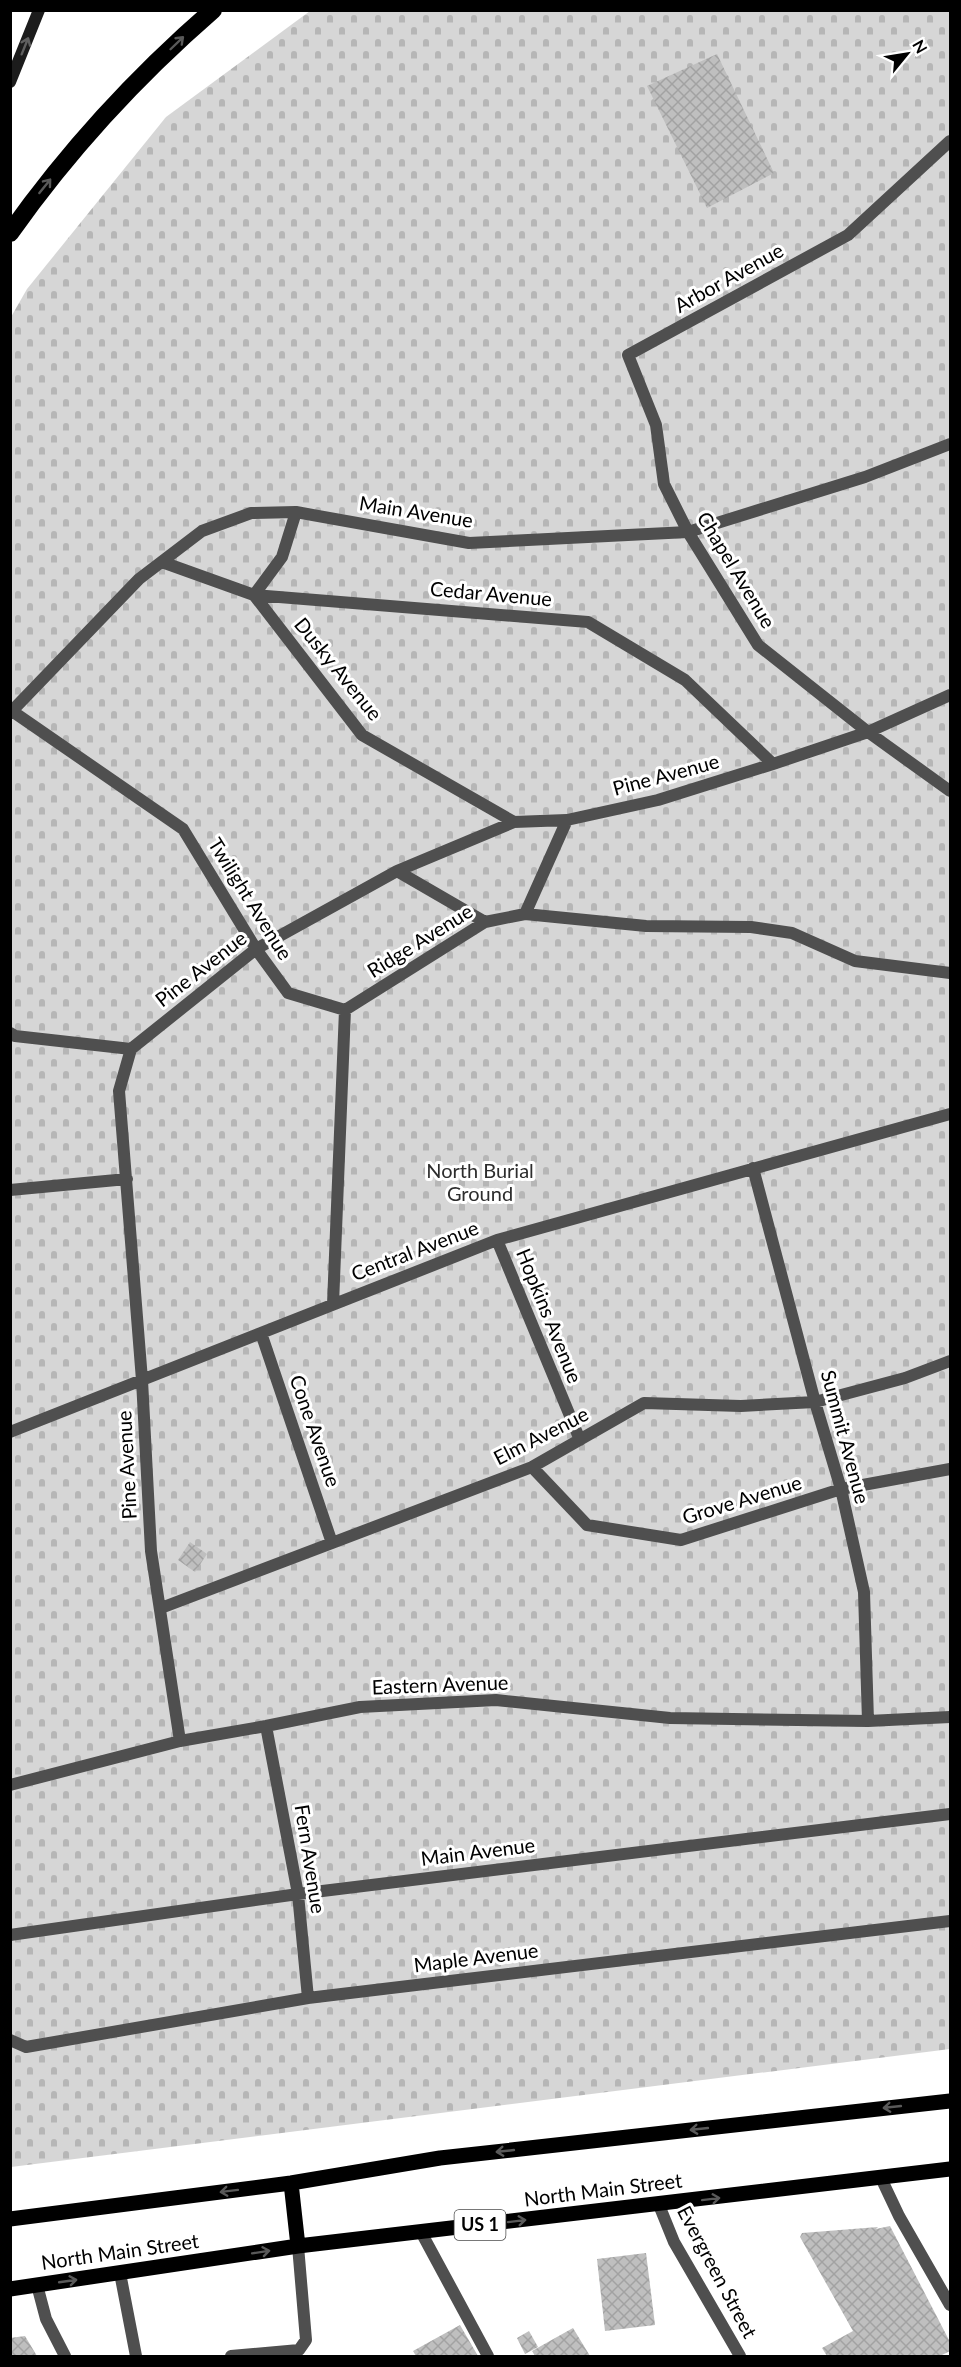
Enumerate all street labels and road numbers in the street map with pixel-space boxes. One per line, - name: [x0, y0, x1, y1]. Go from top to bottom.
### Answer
- street label: Arbor Avenue: [670, 237, 787, 317]
- street label: Main Avenue: [358, 490, 475, 532]
- street label: Chapel Avenue: [693, 507, 781, 632]
- street label: Cedar Avenue: [429, 576, 553, 610]
- street label: Dusky Avenue: [290, 612, 388, 725]
- street label: Pine Avenue: [610, 748, 722, 800]
- street label: Twilight Avenue: [204, 833, 298, 964]
- street label: Ridge Avenue: [362, 898, 477, 982]
- street label: Pine Avenue: [150, 925, 251, 1011]
- street label: Central Avenue: [348, 1215, 482, 1285]
- street label: Hopkins Avenue: [512, 1245, 588, 1386]
- street label: Summit Avenue: [817, 1367, 875, 1506]
- street label: Cone Avenue: [286, 1372, 346, 1490]
- street label: Elm Avenue: [489, 1401, 592, 1469]
- street label: Pine Avenue: [111, 1410, 141, 1520]
- street label: Grove Avenue: [679, 1469, 804, 1529]
- street label: Eastern Avenue: [371, 1670, 509, 1698]
- street label: Fern Avenue: [291, 1803, 331, 1915]
- street label: Main Avenue: [419, 1832, 536, 1870]
- street label: Maple Avenue: [412, 1937, 540, 1977]
- street label: North Main Street: [523, 2167, 683, 2211]
- street label: Evergreen Street: [673, 2201, 763, 2342]
- road number: US 1: [454, 2210, 506, 2240]
- street label: North Main Street: [39, 2228, 200, 2274]

